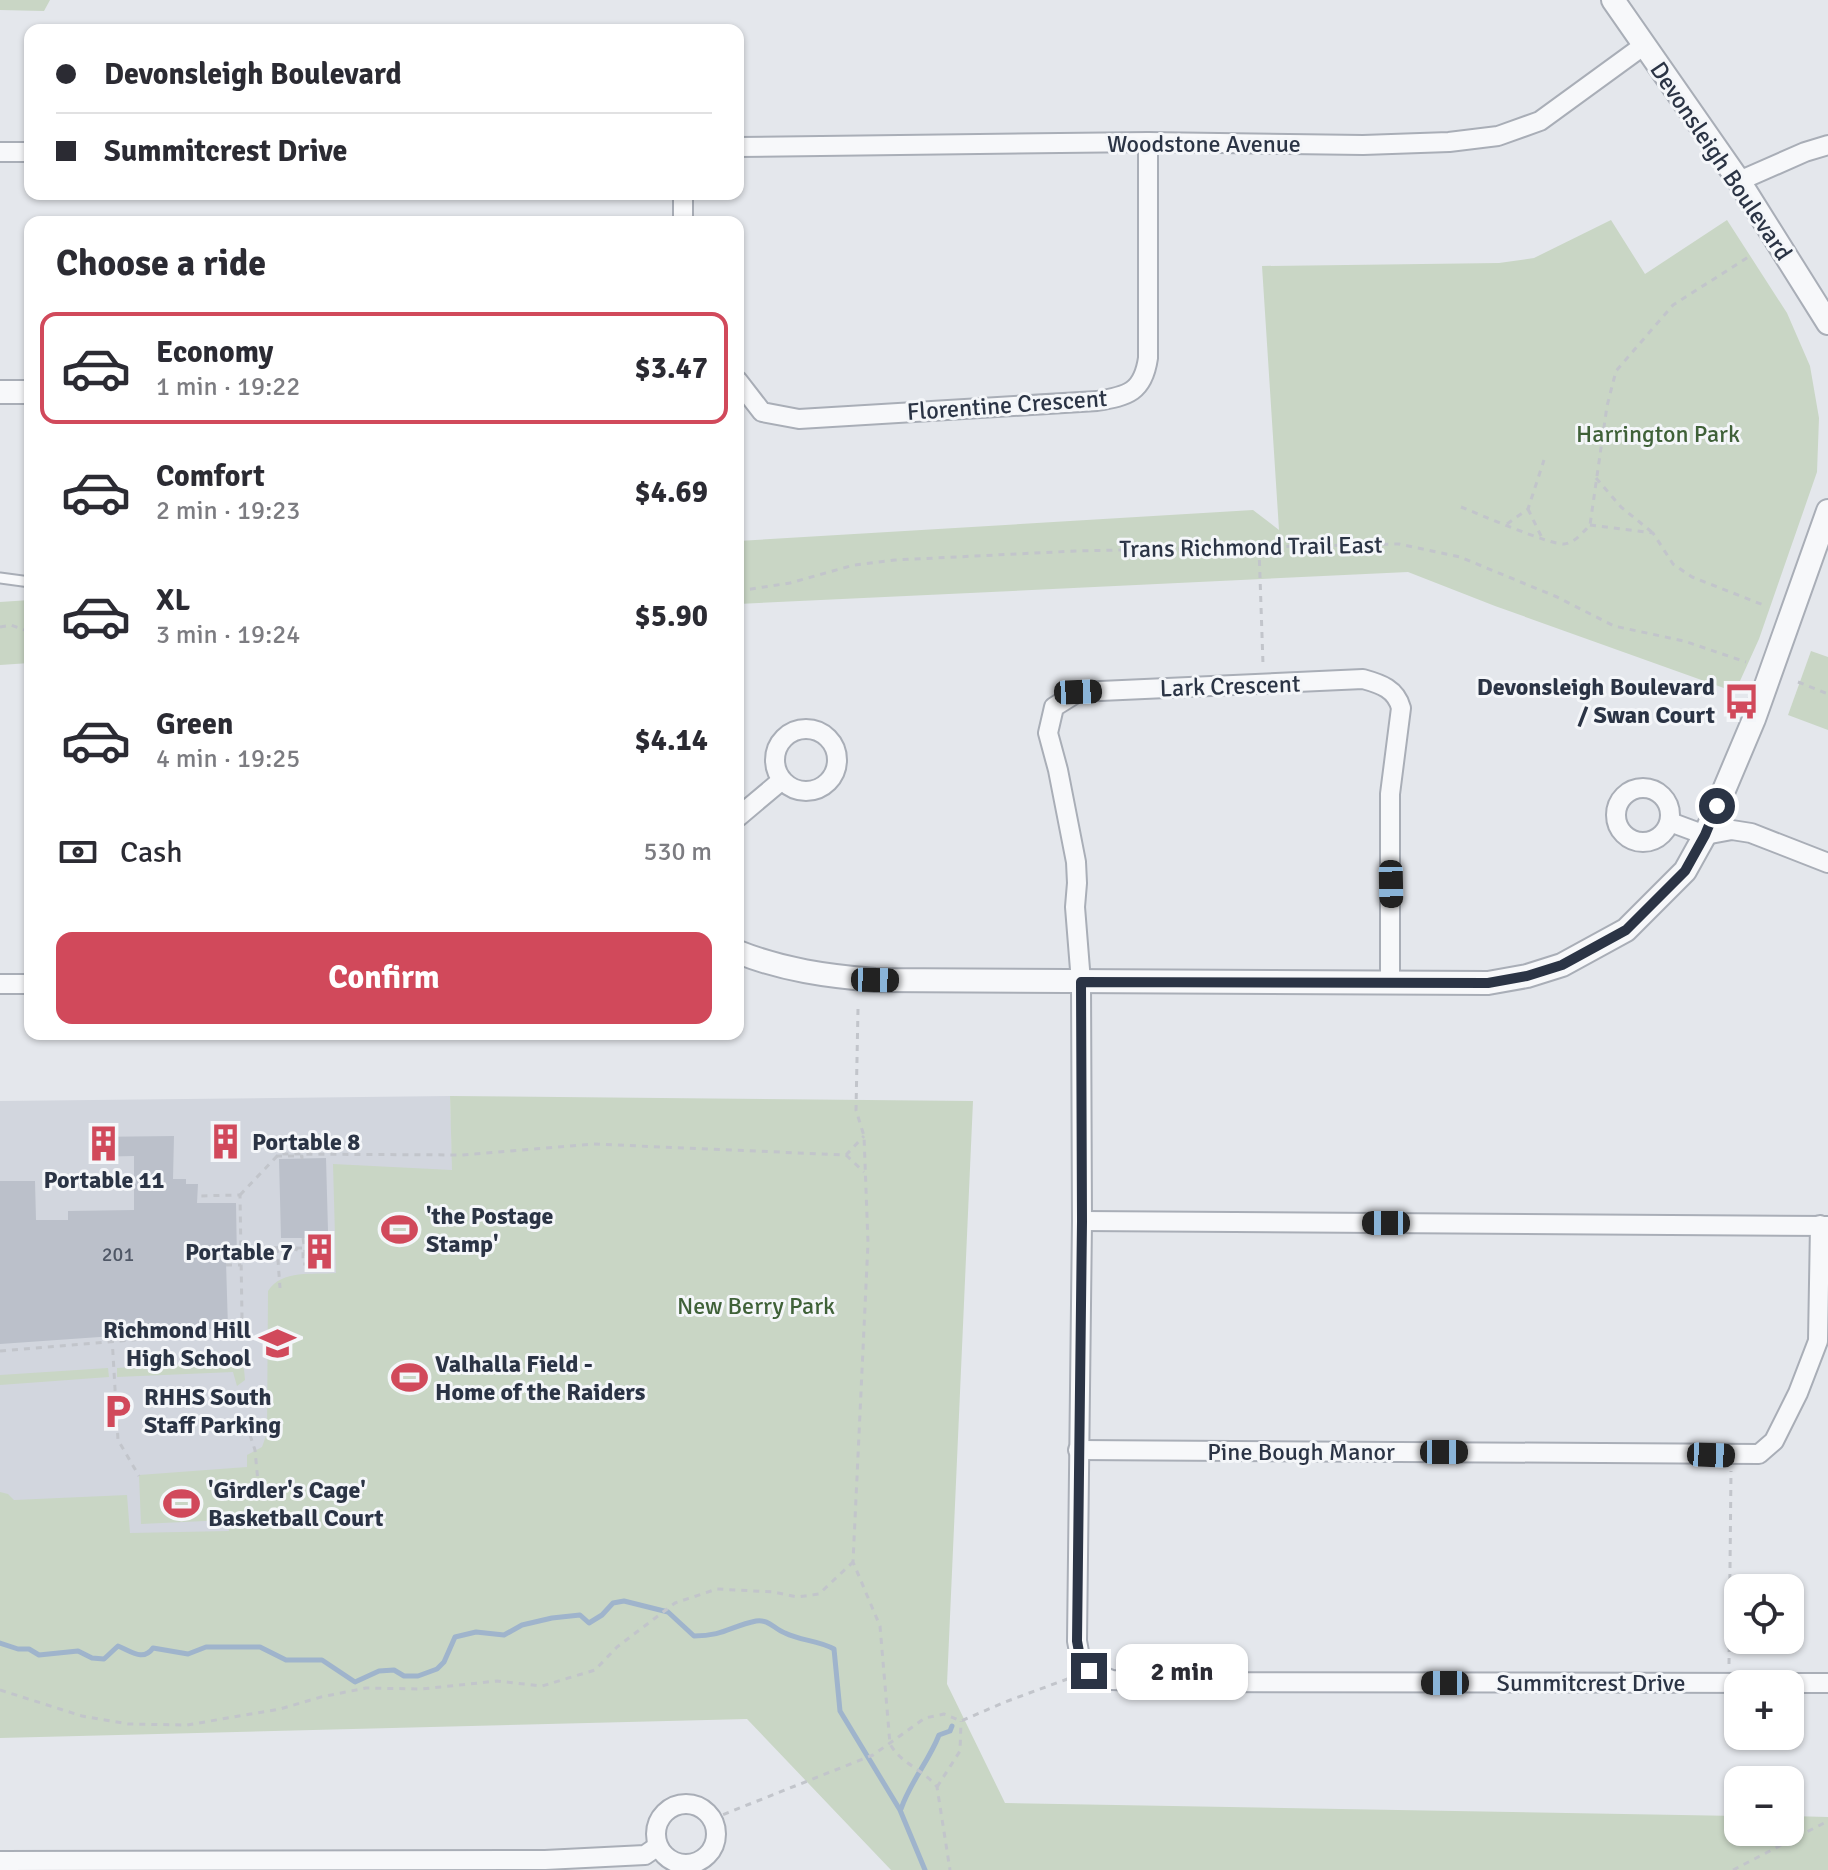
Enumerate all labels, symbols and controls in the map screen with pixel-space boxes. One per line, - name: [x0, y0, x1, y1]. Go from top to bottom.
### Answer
- text: Devonsleigh Boulevard: [104, 56, 402, 93]
- street label: Devonsleigh Boulevard: [1643, 56, 1799, 266]
- street label: Woodstone Avenue: [1107, 129, 1301, 159]
- text: Summitcrest Drive: [104, 133, 347, 170]
- text: Choose a ride: [56, 241, 266, 286]
- icon: car: [60, 332, 132, 404]
- text: Economy: [156, 334, 273, 371]
- text: $3.47: [635, 350, 708, 387]
- text: 1 min · 19:22: [156, 371, 300, 403]
- street label: Florentine Crescent: [906, 383, 1108, 427]
- park label: Harrington Park: [1576, 419, 1740, 449]
- icon: car: [60, 456, 132, 528]
- text: Comfort: [156, 458, 265, 495]
- text: $4.69: [635, 474, 708, 511]
- text: 2 min · 19:23: [156, 495, 300, 527]
- street label: Trans Richmond Trail East: [1119, 530, 1383, 564]
- icon: car: [60, 580, 132, 652]
- text: XL: [156, 582, 190, 619]
- text: $5.90: [635, 598, 708, 635]
- text: 3 min · 19:24: [156, 619, 300, 651]
- street label: Lark Crescent: [1159, 669, 1301, 703]
- place label: Devonsleigh Boulevard / Swan Court: [1477, 672, 1715, 730]
- car: [1054, 679, 1102, 705]
- bus stop icon: Devonsleigh Boulevard / Swan Court: [1722, 682, 1760, 720]
- icon: car: [60, 704, 132, 776]
- text: Green: [156, 706, 233, 743]
- text: $4.14: [635, 722, 708, 759]
- text: 4 min · 19:25: [156, 743, 300, 775]
- route start: [1699, 788, 1735, 824]
- icon: cash: [56, 830, 100, 874]
- text: Cash: [120, 834, 183, 871]
- text: 530 m: [643, 836, 712, 868]
- car: [1379, 860, 1403, 908]
- button: Confirm: [56, 932, 712, 1024]
- car: [851, 968, 899, 992]
- building icon: Portable 8: [207, 1123, 245, 1161]
- building icon: Portable 11: [85, 1124, 123, 1162]
- place label: Portable 8: [252, 1127, 360, 1157]
- place label: Portable 11: [43, 1165, 165, 1195]
- place label: 'the Postage Stamp': [426, 1201, 554, 1259]
- sports icon: 'the Postage Stamp': [381, 1211, 419, 1249]
- car: [1362, 1211, 1410, 1235]
- building icon: Portable 7: [300, 1233, 338, 1271]
- place label: Portable 7: [185, 1237, 293, 1267]
- house number: 201: [102, 1242, 134, 1267]
- park label: New Berry Park: [677, 1291, 835, 1321]
- place label: Richmond Hill High School: [103, 1315, 251, 1373]
- school or university icon: Richmond Hill High School: [258, 1325, 296, 1363]
- place label: Valhalla Field - Home of the Raiders: [435, 1349, 646, 1407]
- sports icon: Valhalla Field - Home of the Raiders: [390, 1359, 428, 1397]
- place label: RHHS South Staff Parking: [144, 1382, 281, 1440]
- parking icon: RHHS South Staff Parking: [99, 1392, 137, 1430]
- street label: Pine Bough Manor: [1207, 1437, 1395, 1467]
- car: [1420, 1440, 1468, 1464]
- car: [1687, 1442, 1735, 1468]
- place label: 'Girdler's Cage' Basketball Court: [208, 1475, 384, 1533]
- sports icon: 'Girdler's Cage' Basketball Court: [163, 1485, 201, 1523]
- map controls: [1724, 1574, 1804, 1846]
- button: locate: [1724, 1574, 1804, 1654]
- callout: 2 min: [1117, 1643, 1249, 1699]
- route end: [1071, 1653, 1107, 1689]
- text: 2 min: [1151, 1656, 1213, 1688]
- street label: Summitcrest Drive: [1497, 1668, 1685, 1698]
- button: +: [1724, 1670, 1804, 1750]
- car: [1421, 1671, 1469, 1695]
- button: −: [1724, 1766, 1804, 1846]

